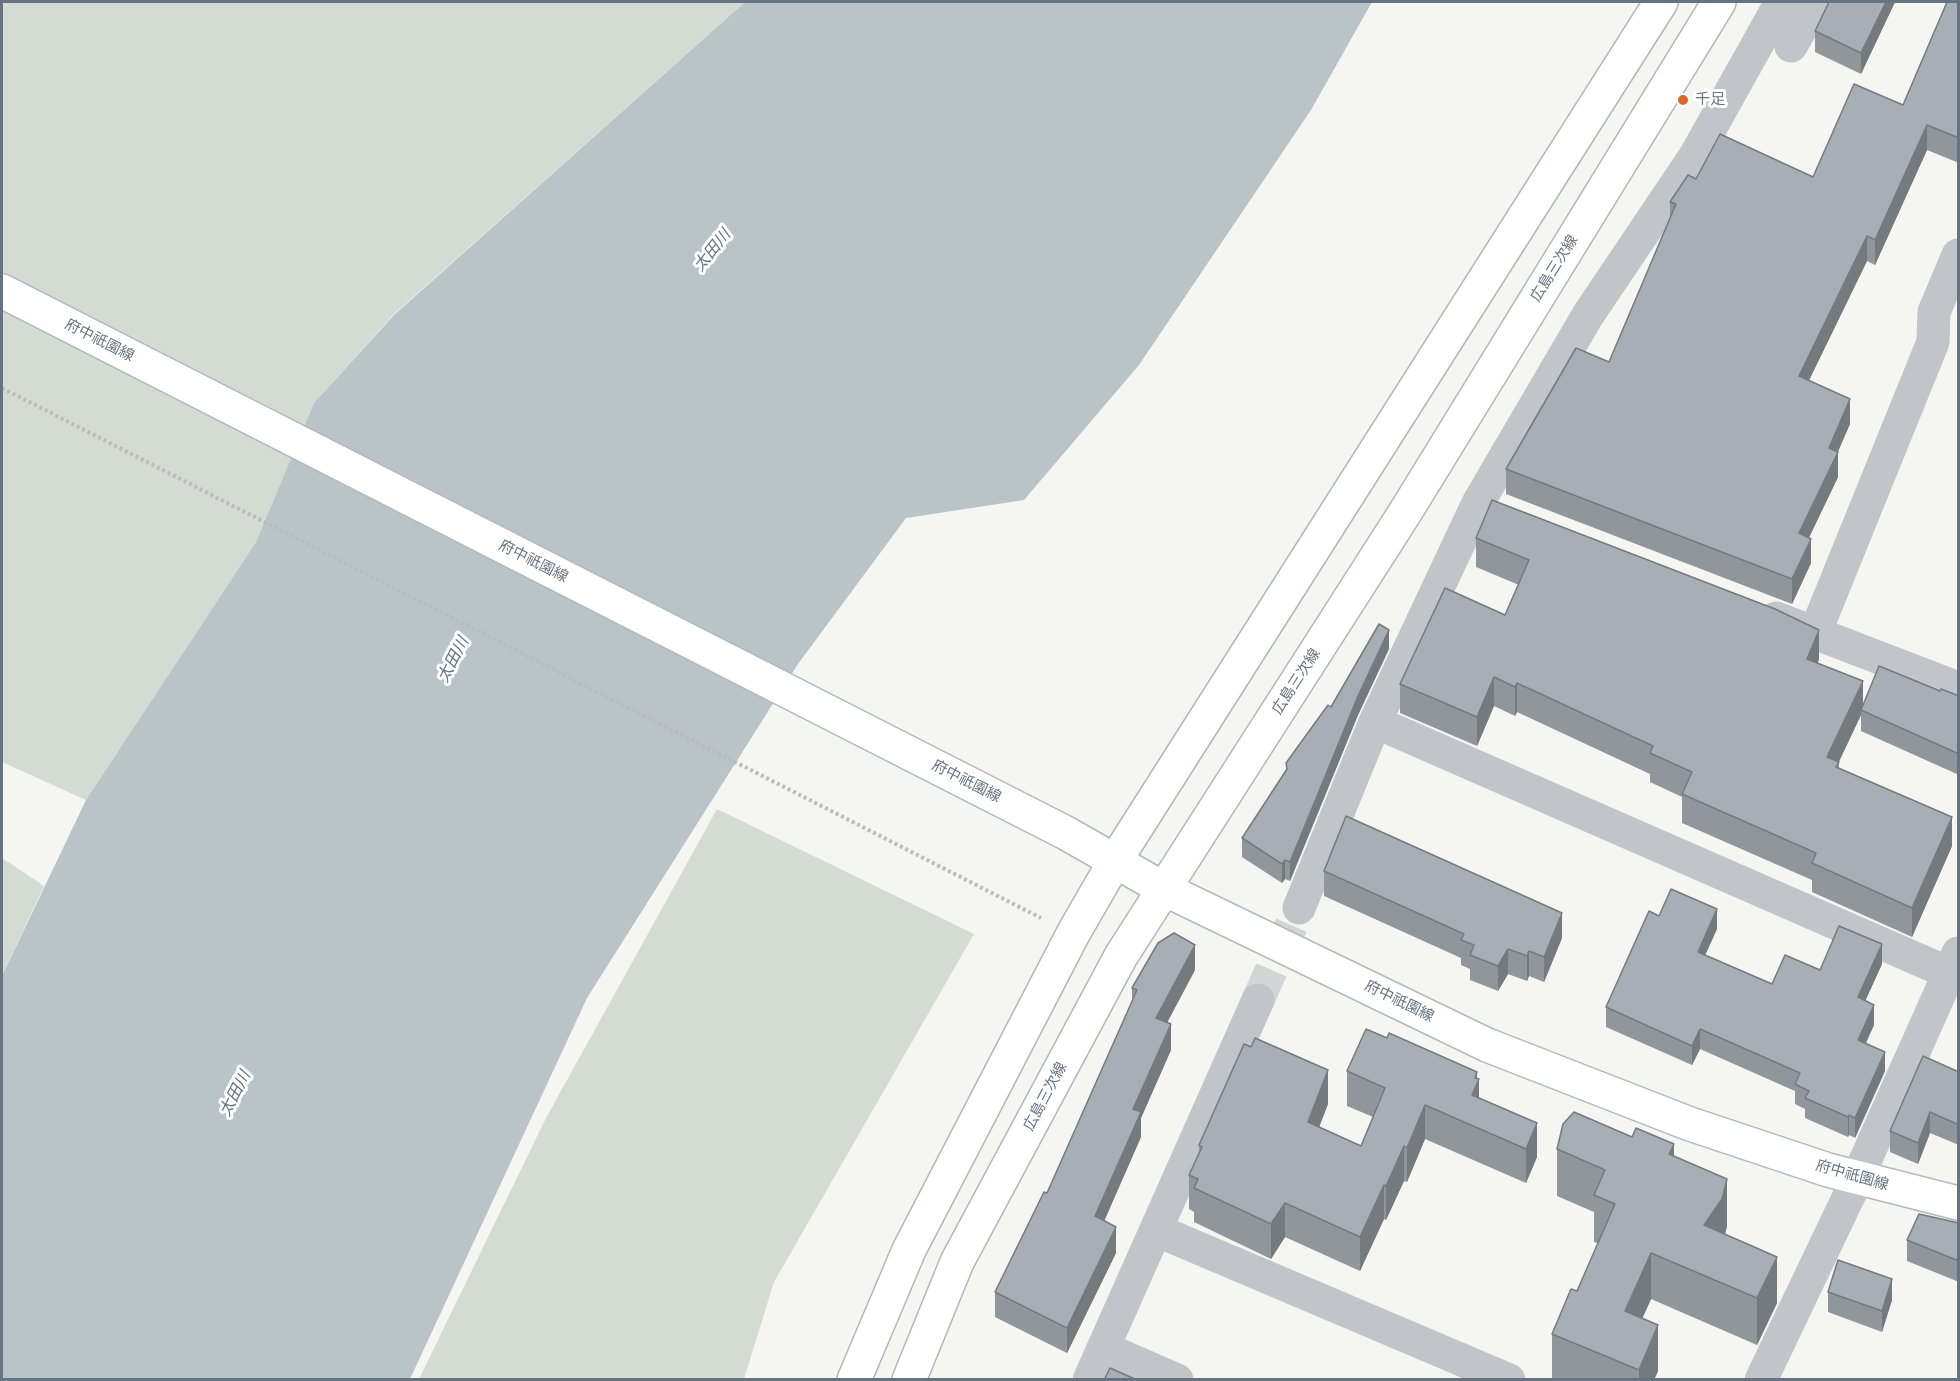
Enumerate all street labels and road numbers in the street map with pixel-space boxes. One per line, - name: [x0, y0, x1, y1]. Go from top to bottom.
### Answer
- street label: 広島三次線: [1527, 232, 1583, 306]
- street label: 府中祇園線: [62, 316, 136, 366]
- street label: 府中祇園線: [496, 537, 570, 587]
- street label: 広島三次線: [1269, 646, 1325, 718]
- street label: 府中祇園線: [929, 757, 1003, 807]
- street label: 府中祇園線: [1361, 977, 1437, 1027]
- street label: 広島三次線: [1020, 1060, 1072, 1134]
- street label: 府中祇園線: [1813, 1157, 1891, 1195]

